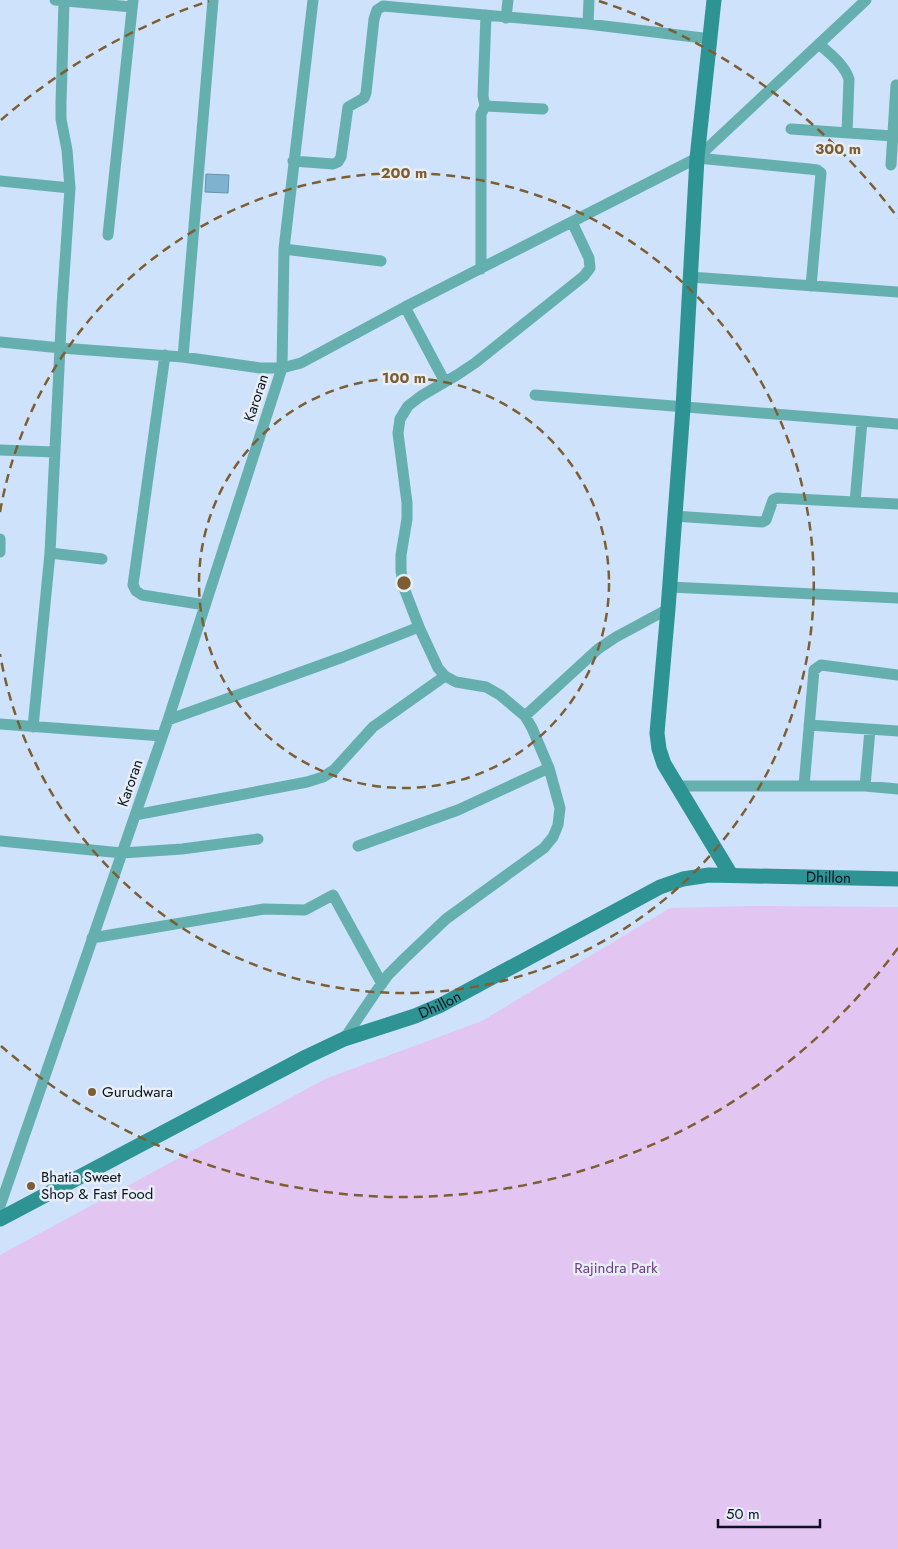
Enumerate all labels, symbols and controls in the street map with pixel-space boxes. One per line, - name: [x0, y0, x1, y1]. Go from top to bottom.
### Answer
- text: 300 m: [815, 138, 861, 160]
- text: 200 m: [381, 162, 427, 184]
- text: 100 m: [382, 367, 426, 389]
- street label: Karoran: [238, 371, 274, 425]
- centre of rings: [395, 574, 413, 592]
- street label: Karoran: [112, 756, 148, 810]
- street label: Dhillon: [806, 866, 851, 889]
- street label: Dhillon: [415, 985, 465, 1024]
- place label: Gurudwara: [102, 1081, 173, 1103]
- marker: Gurudwara: [86, 1086, 98, 1098]
- place label: Bhatia Sweet Shop & Fast Food: [41, 1166, 153, 1205]
- marker: Bhatia Sweet Shop & Fast Food: [25, 1180, 37, 1192]
- park label: Rajindra Park: [574, 1257, 658, 1279]
- scale bar: [718, 1496, 820, 1528]
- text: 50 m: [726, 1503, 760, 1525]

